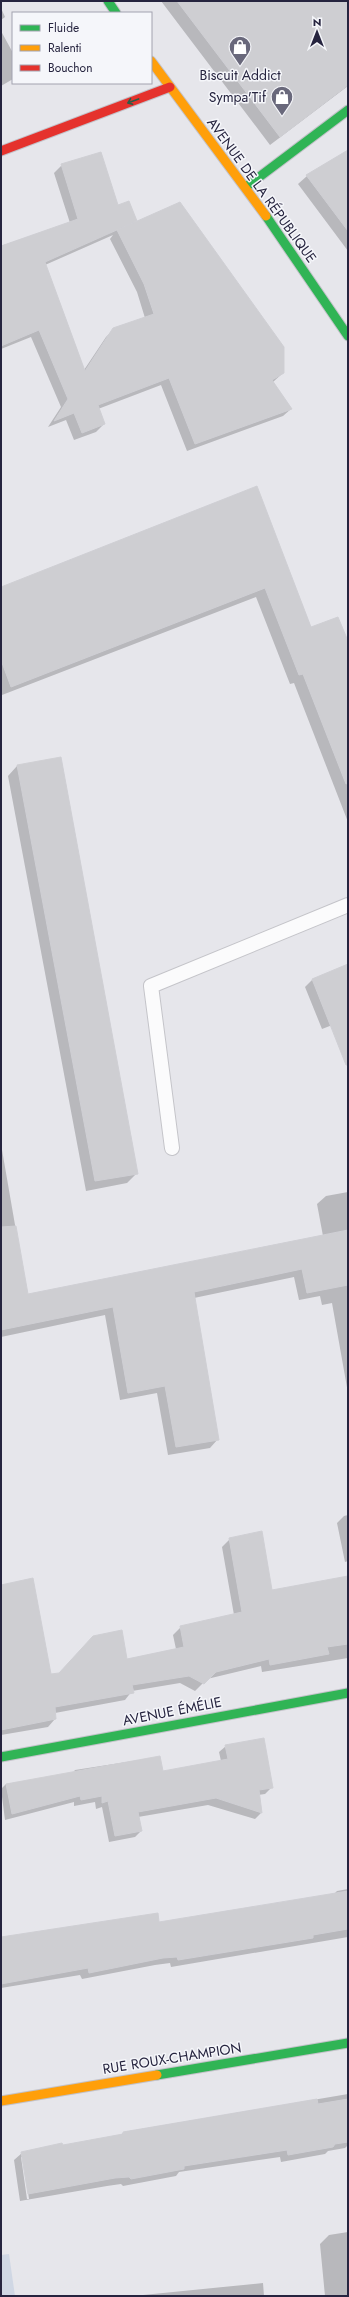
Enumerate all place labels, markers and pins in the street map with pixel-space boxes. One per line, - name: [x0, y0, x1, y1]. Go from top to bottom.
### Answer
- shop icon: Biscuit Addict: [227, 34, 253, 67]
- place label: Biscuit Addict: [199, 65, 281, 85]
- shop icon: Sympa'Tif: [269, 84, 295, 117]
- place label: Sympa'Tif: [209, 87, 267, 107]

